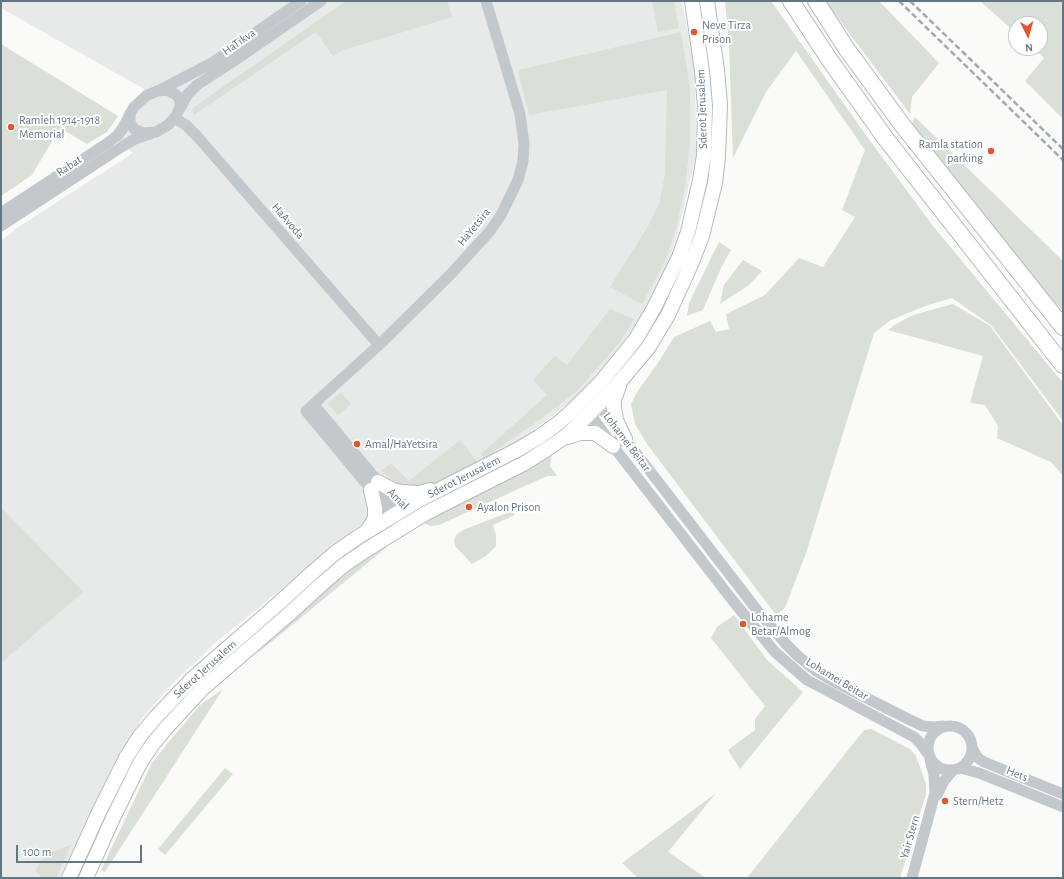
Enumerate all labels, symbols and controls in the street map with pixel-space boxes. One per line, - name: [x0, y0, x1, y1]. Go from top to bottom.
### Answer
- north arrow: [1008, 16, 1048, 56]
- place label: Neve Tirza Prison: [702, 18, 751, 46]
- street label: HaTikva: [220, 25, 258, 59]
- marker: Neve Tirza Prison: [689, 27, 699, 37]
- text: N: [1025, 42, 1033, 53]
- street label: Sderot Jerusalem: [693, 69, 711, 149]
- place label: Ramleh 1914-1918 Memorial: [19, 113, 100, 141]
- marker: Ramleh 1914-1918 Memorial: [6, 122, 16, 132]
- place label: Ramla station parking: [919, 137, 983, 165]
- marker: Ramla station parking: [986, 146, 996, 156]
- street label: Rabat: [54, 152, 84, 180]
- street label: HaAvoda: [269, 200, 307, 242]
- street label: HaYetsira: [454, 205, 494, 249]
- street label: Lohamei Beitar: [600, 410, 654, 474]
- place label: Amal/HaYetsira: [365, 437, 438, 451]
- marker: Amal/HaYetsira: [352, 439, 362, 449]
- street label: Sderot Jerusalem: [425, 452, 503, 502]
- street label: Amal: [384, 485, 412, 513]
- place label: Ayalon Prison: [477, 500, 540, 514]
- marker: Ayalon Prison: [464, 502, 474, 512]
- place label: Lohame Betar/Almog: [751, 610, 811, 638]
- marker: Lohame Betar/Almog: [738, 619, 748, 629]
- street label: Sderot Jerusalem: [171, 637, 239, 701]
- street label: Lohamei Beitar: [803, 655, 871, 703]
- street label: Hets: [1004, 763, 1030, 785]
- place label: Stern/Hetz: [953, 794, 1004, 808]
- marker: Stern/Hetz: [940, 796, 950, 806]
- street label: Yair Stern: [897, 813, 923, 861]
- scale bar: [18, 837, 144, 863]
- text: 100 m: [23, 846, 51, 858]

